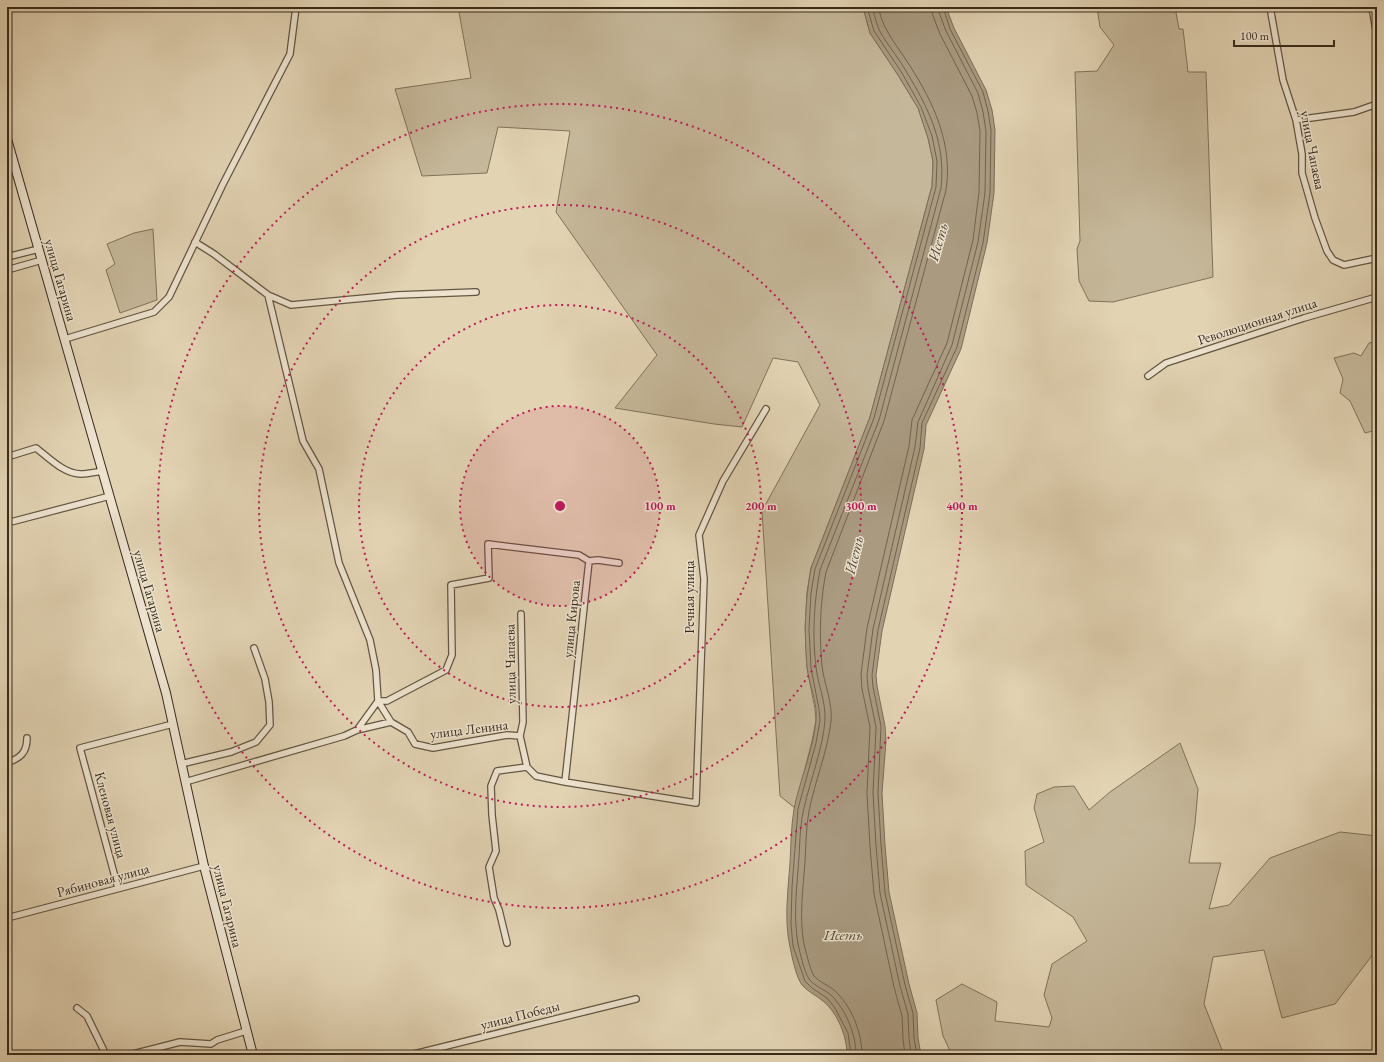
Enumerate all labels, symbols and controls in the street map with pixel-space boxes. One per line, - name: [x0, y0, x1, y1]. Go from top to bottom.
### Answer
- scale bar: [1234, 22, 1334, 48]
- text: 100 m: [1240, 28, 1270, 44]
- street label: улица Чапаева: [1297, 109, 1330, 191]
- water label: Исеть: [923, 221, 952, 264]
- street label: улица Гагарина: [41, 237, 81, 324]
- street label: Революционная улица: [1195, 293, 1319, 349]
- text: 100 m: [644, 498, 676, 514]
- text: 200 m: [745, 498, 777, 514]
- text: 300 m: [845, 498, 877, 514]
- text: 400 m: [946, 498, 978, 514]
- centre of rings: [553, 499, 567, 513]
- water label: Исеть: [839, 534, 867, 577]
- street label: улица Гагарина: [130, 548, 170, 635]
- street label: Речная улица: [680, 560, 698, 634]
- street label: улица Кирова: [558, 579, 584, 659]
- street label: улица Чапаева: [500, 623, 520, 704]
- street label: улица Ленина: [429, 715, 509, 743]
- street label: Кленовая улица: [91, 770, 131, 861]
- street label: Рябиновая улица: [55, 859, 152, 901]
- street label: улица Гагарина: [209, 863, 247, 950]
- water label: Исеть: [823, 925, 862, 944]
- street label: улица Победы: [479, 996, 562, 1034]

